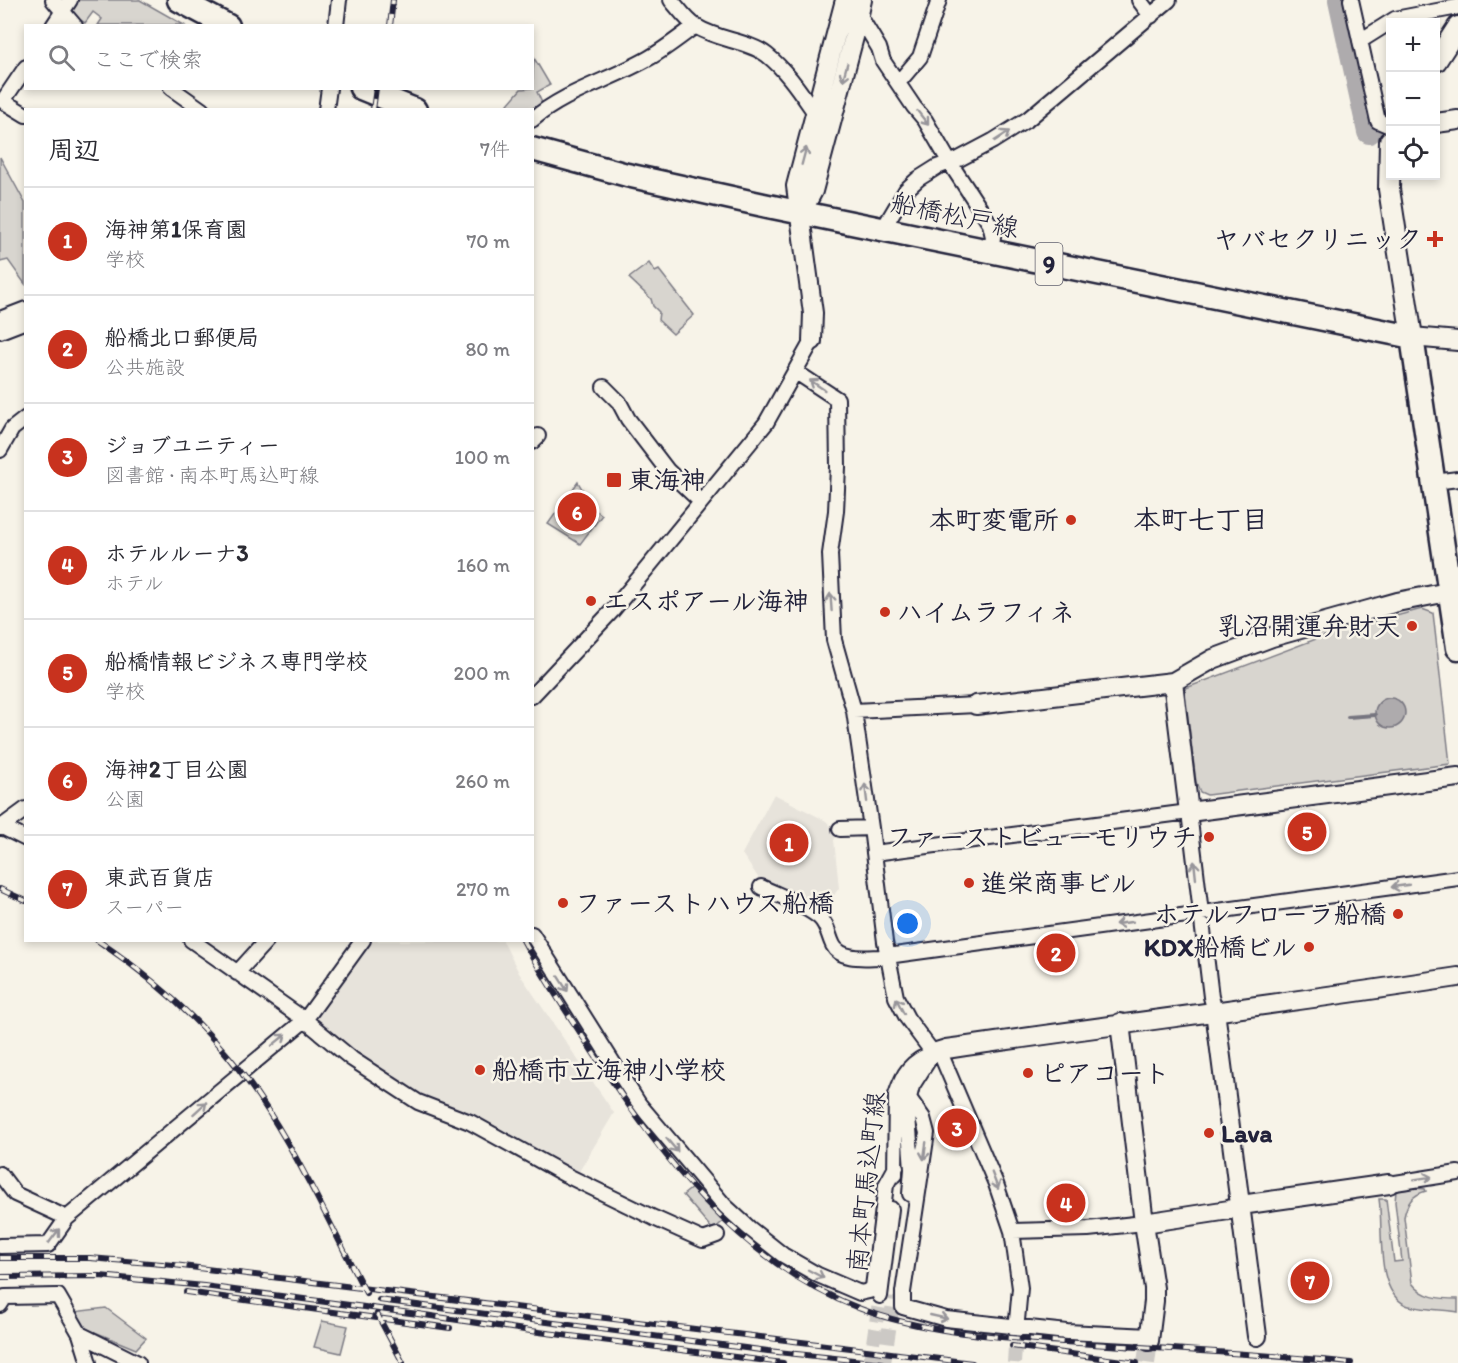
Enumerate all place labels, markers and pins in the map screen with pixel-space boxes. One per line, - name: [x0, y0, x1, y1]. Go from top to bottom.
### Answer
- place label: ヤバセクリニック: [1213, 223, 1422, 255]
- marker: ヤバセクリニック: [1426, 230, 1444, 248]
- place label: 東海神: [628, 464, 706, 496]
- marker: 東海神: [605, 471, 623, 489]
- pin: 6: [558, 490, 596, 534]
- place label: 本町変電所: [929, 504, 1059, 536]
- marker: 本町変電所: [1064, 513, 1078, 527]
- place label: エスポアール海神: [603, 585, 809, 617]
- marker: エスポアール海神: [584, 594, 598, 608]
- place label: ハイムラフィネ: [897, 596, 1075, 628]
- marker: ハイムラフィネ: [878, 605, 892, 619]
- place label: 乳沼開運弁財天: [1218, 610, 1400, 642]
- marker: 乳沼開運弁財天: [1405, 619, 1419, 633]
- pin: 5: [1288, 810, 1326, 854]
- pin: 1: [770, 820, 808, 866]
- place label: ファーストビューモリウチ: [887, 821, 1197, 853]
- marker: ファーストビューモリウチ: [1202, 830, 1216, 844]
- place label: 進栄商事ビル: [981, 867, 1136, 899]
- marker: 進栄商事ビル: [962, 876, 976, 890]
- place label: ファーストハウス船橋: [575, 887, 834, 919]
- marker: ファーストハウス船橋: [556, 896, 570, 910]
- place label: ホテルフローラ船橋: [1154, 898, 1386, 930]
- marker: ホテルフローラ船橋: [1391, 907, 1405, 921]
- pin: 2: [1036, 930, 1076, 976]
- place label: KDX船橋ビル: [1144, 931, 1297, 963]
- marker: KDX船橋ビル: [1302, 940, 1316, 954]
- place label: 船橋市立海神小学校: [492, 1054, 726, 1086]
- place label: ピアコート: [1040, 1057, 1170, 1089]
- marker: 船橋市立海神小学校: [473, 1063, 487, 1077]
- marker: ピアコート: [1021, 1066, 1035, 1080]
- pin: 3: [938, 1106, 976, 1150]
- place label: Lava: [1221, 1117, 1273, 1149]
- marker: Lava: [1202, 1126, 1216, 1140]
- pin: 4: [1046, 1180, 1086, 1226]
- pin: 7: [1290, 1258, 1330, 1304]

